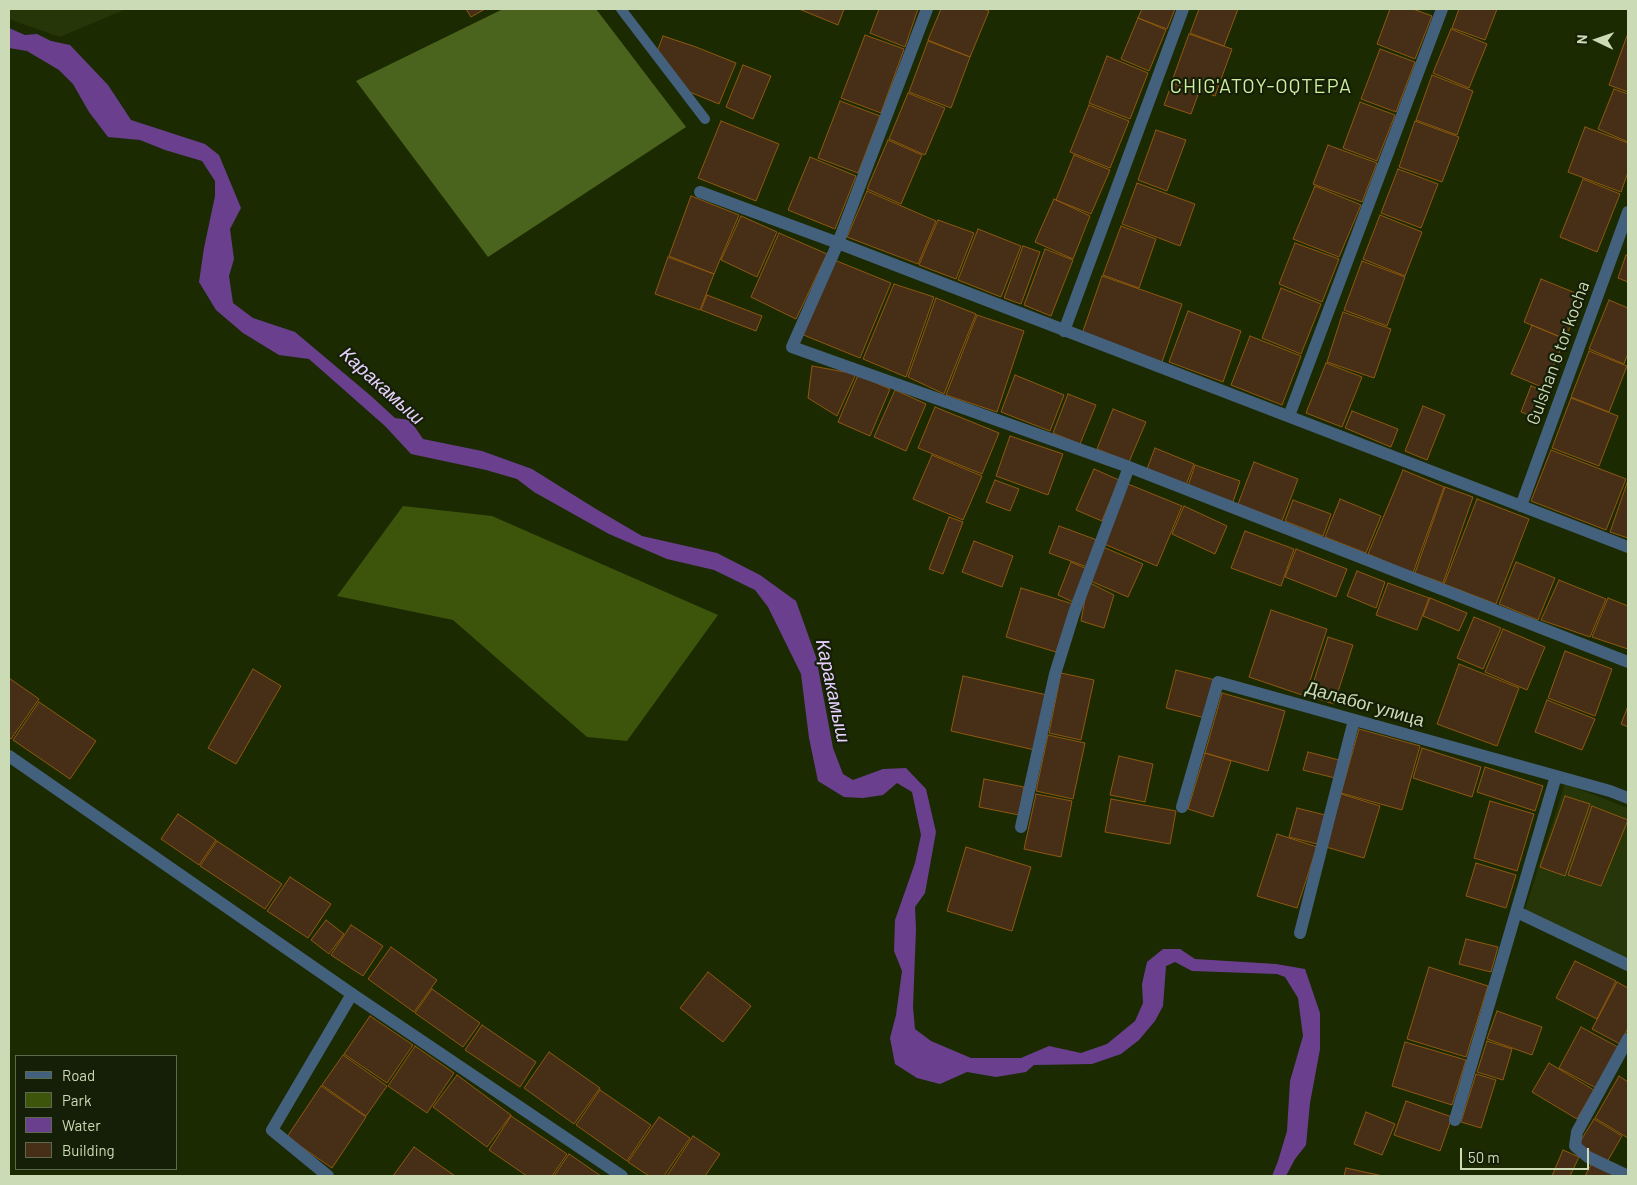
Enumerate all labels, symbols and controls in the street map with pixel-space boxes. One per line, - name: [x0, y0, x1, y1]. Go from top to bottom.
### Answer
- north arrow: [1572, 15, 1622, 65]
- text: N: [1573, 34, 1590, 44]
- district label: CHIG'ATOY-OQTEPA: [1168, 74, 1354, 98]
- street label: Gulshan 6 tor kocha: [1522, 278, 1594, 428]
- water label: Каракамыш: [335, 342, 429, 430]
- water label: Каракамыш: [811, 637, 855, 745]
- street label: Далабог улица: [1303, 677, 1427, 731]
- legend: [15, 1055, 178, 1170]
- text: Road: [62, 1066, 95, 1084]
- text: Park: [62, 1091, 91, 1109]
- text: Water: [62, 1116, 101, 1134]
- scale bar: [1462, 1138, 1591, 1170]
- text: Building: [62, 1141, 115, 1159]
- text: 50 m: [1468, 1148, 1500, 1166]

